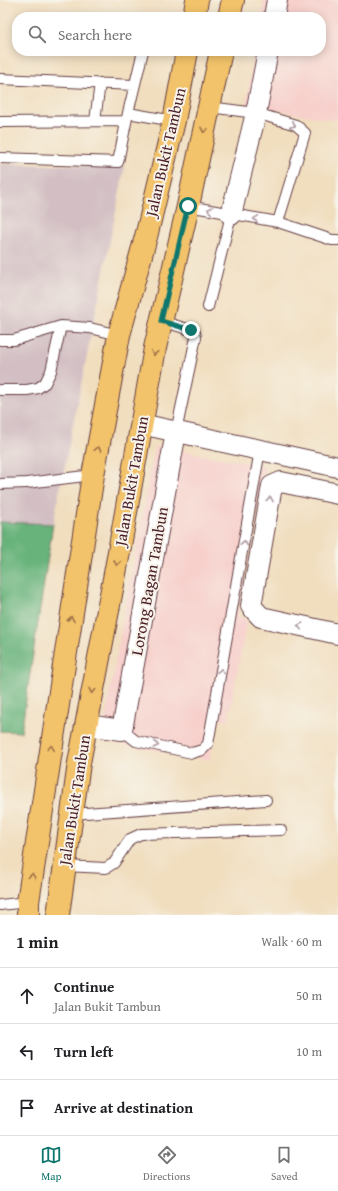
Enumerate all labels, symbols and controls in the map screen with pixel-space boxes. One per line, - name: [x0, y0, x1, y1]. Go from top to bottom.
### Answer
- search box: [12, 12, 326, 56]
- icon: search: [26, 23, 48, 45]
- text: Search here: [58, 24, 132, 45]
- street label: Jalan Bukit Tambun: [138, 85, 191, 221]
- one-way arrow: [289, 120, 296, 128]
- one-way arrow: [201, 127, 209, 133]
- route start: [179, 197, 197, 215]
- one-way arrow: [206, 207, 213, 215]
- one-way arrow: [253, 215, 259, 224]
- route end: [182, 321, 200, 339]
- one-way arrow: [150, 349, 159, 356]
- street label: Jalan Bukit Tambun: [107, 414, 154, 550]
- one-way arrow: [93, 446, 102, 452]
- one-way arrow: [265, 496, 274, 503]
- street label: Lorong Bagan Tambun: [124, 505, 174, 657]
- one-way arrow: [239, 540, 247, 546]
- one-way arrow: [113, 560, 121, 566]
- one-way arrow: [66, 616, 75, 622]
- one-way arrow: [297, 622, 303, 630]
- one-way arrow: [216, 667, 225, 674]
- one-way arrow: [89, 688, 97, 694]
- street label: Jalan Bukit Tambun: [52, 733, 96, 869]
- one-way arrow: [153, 741, 160, 749]
- one-way arrow: [46, 745, 55, 751]
- one-way arrow: [27, 873, 36, 879]
- text: 1 min: [16, 929, 58, 954]
- text: Walk · 60 m: [261, 932, 322, 951]
- text: Continue: [54, 976, 115, 997]
- icon: ahead: [16, 985, 38, 1007]
- text: 50 m: [296, 986, 322, 1005]
- text: Jalan Bukit Tambun: [54, 997, 161, 1016]
- icon: left: [16, 1041, 38, 1063]
- text: Turn left: [54, 1041, 113, 1062]
- text: 10 m: [296, 1042, 322, 1061]
- icon: arrive: [16, 1097, 38, 1119]
- text: Arrive at destination: [54, 1097, 193, 1118]
- tab: Map: [40, 1144, 62, 1184]
- tab: Directions: [143, 1144, 190, 1184]
- tab: Saved: [271, 1144, 298, 1184]

